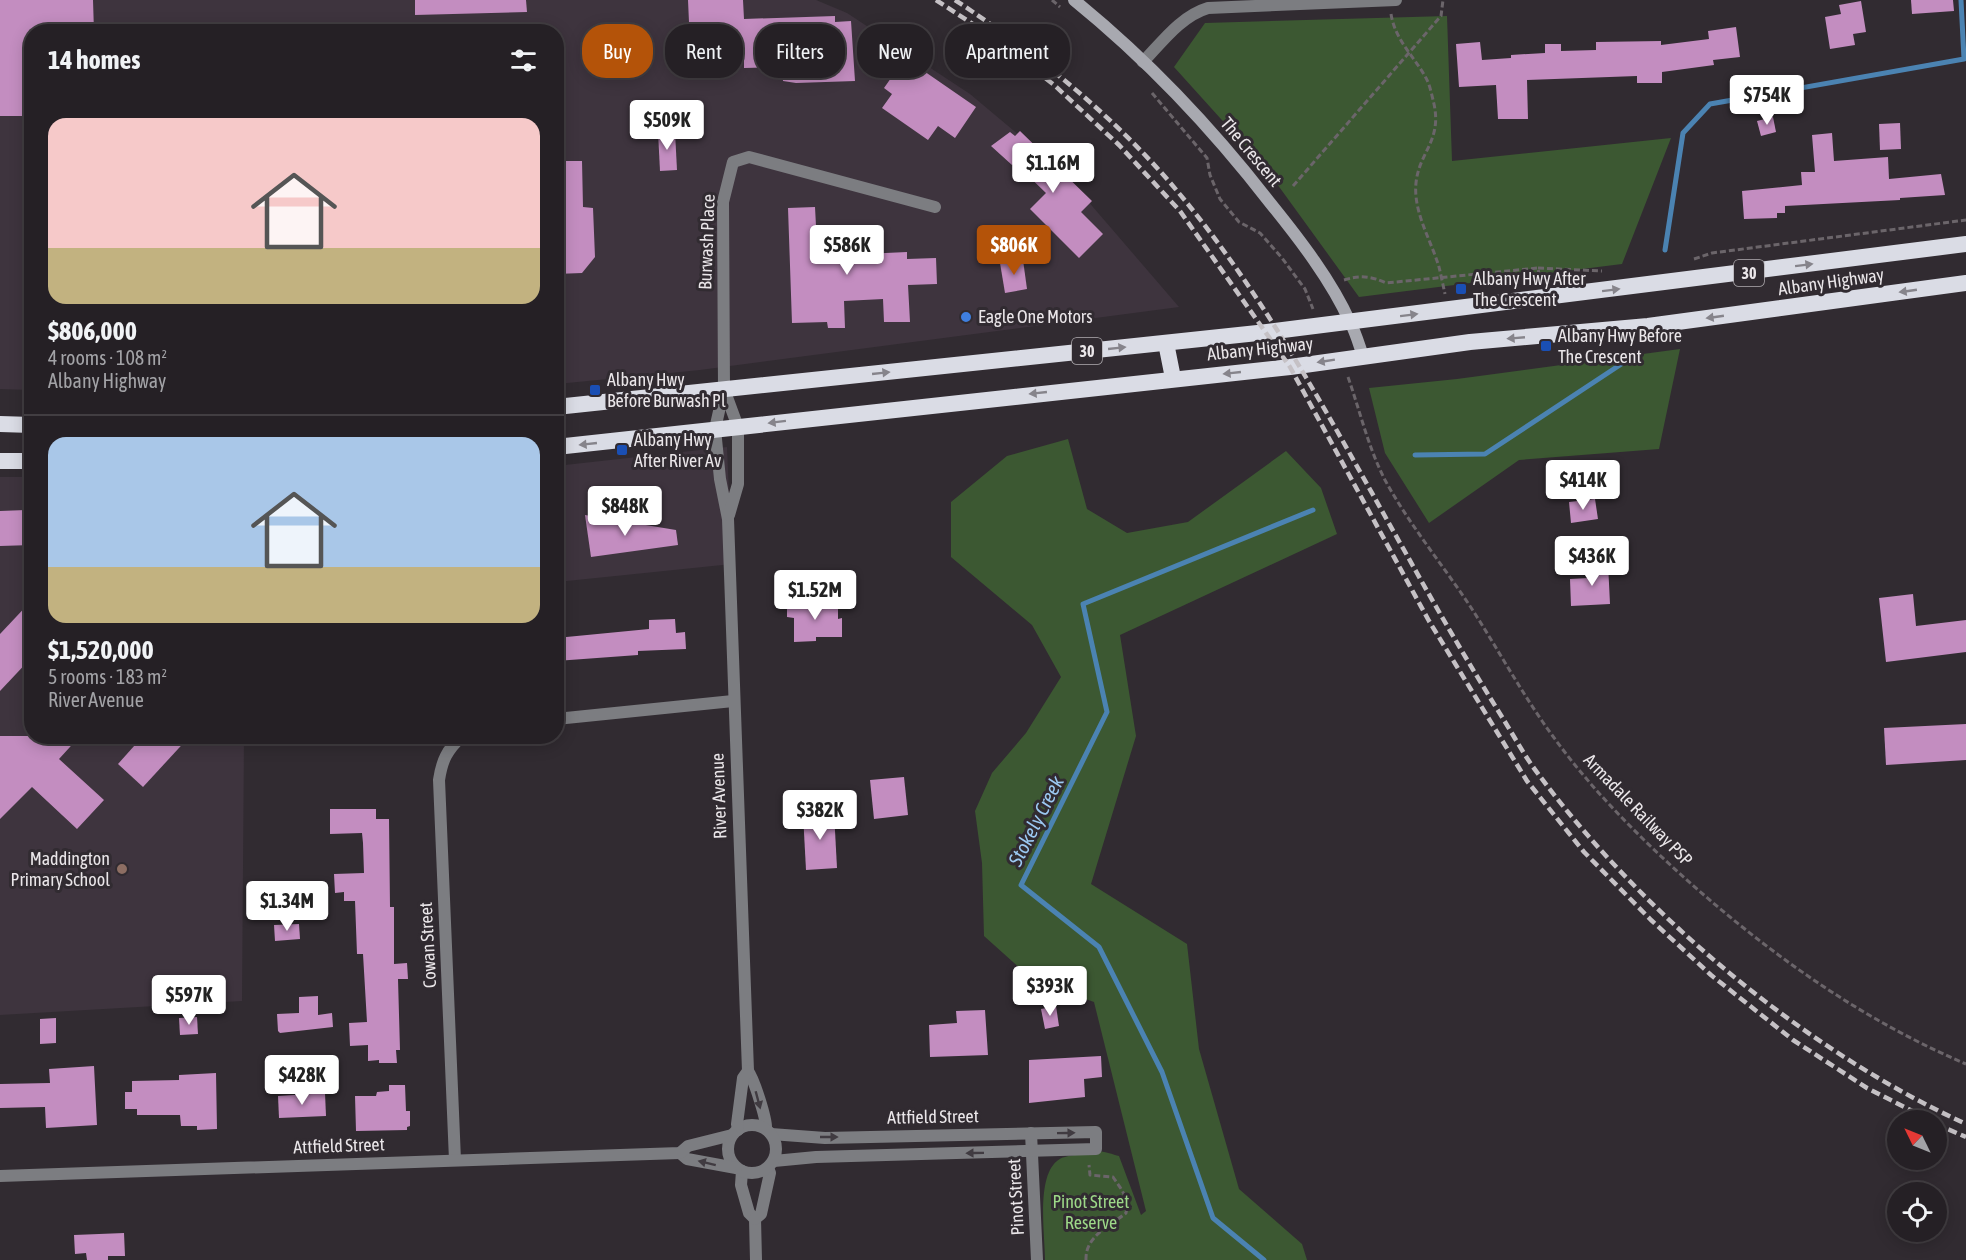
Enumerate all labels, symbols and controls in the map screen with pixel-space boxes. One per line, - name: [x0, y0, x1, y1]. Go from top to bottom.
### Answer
- chip: Buy: [582, 24, 653, 78]
- chip: Rent: [665, 24, 743, 78]
- chip: Filters: [755, 24, 845, 78]
- chip: New: [857, 24, 933, 78]
- chip: Apartment: [945, 24, 1070, 78]
- icon: filters: [507, 44, 540, 77]
- text: 14 homes: [48, 45, 141, 75]
- pin: $754K: [1725, 75, 1809, 126]
- text: $754K: [1744, 83, 1790, 106]
- pin: $509K: [625, 100, 709, 151]
- text: $509K: [644, 108, 690, 131]
- street label: The Crescent: [1216, 113, 1286, 190]
- pin: $1.16M: [1004, 143, 1102, 194]
- text: $1.16M: [1026, 151, 1080, 174]
- icon: home: [240, 157, 348, 265]
- street label: Burwash Place: [694, 194, 719, 290]
- pin: $586K: [805, 225, 889, 276]
- pin: $806K: [972, 225, 1056, 276]
- text: $586K: [824, 233, 870, 256]
- text: $806K: [991, 233, 1037, 256]
- road number: 30: [1734, 260, 1764, 286]
- one-way arrow: [1795, 261, 1814, 270]
- street label: Albany Highway: [1777, 264, 1885, 299]
- place label: Albany Hwy After The Crescent: [1473, 268, 1586, 310]
- marker: Albany Hwy After The Crescent: [1454, 282, 1468, 296]
- one-way arrow: [1601, 286, 1620, 295]
- one-way arrow: [1898, 286, 1917, 296]
- place label: Eagle One Motors: [978, 306, 1093, 327]
- marker: Eagle One Motors: [959, 310, 973, 324]
- one-way arrow: [1399, 310, 1418, 320]
- one-way arrow: [1705, 313, 1724, 322]
- text: $806,000: [48, 316, 137, 346]
- place label: Albany Hwy Before The Crescent: [1558, 325, 1682, 367]
- street label: Albany Highway: [1206, 332, 1314, 365]
- one-way arrow: [1507, 333, 1526, 343]
- road number: 30: [1072, 338, 1102, 364]
- marker: Albany Hwy Before The Crescent: [1539, 339, 1553, 353]
- one-way arrow: [1108, 343, 1127, 353]
- text: 4 rooms · 108 m²: [48, 346, 167, 369]
- one-way arrow: [1317, 357, 1336, 366]
- one-way arrow: [872, 368, 891, 378]
- one-way arrow: [1222, 368, 1241, 378]
- text: Albany Highway: [48, 369, 166, 392]
- place label: Albany Hwy Before Burwash Pl: [607, 369, 726, 411]
- marker: Albany Hwy Before Burwash Pl: [588, 383, 602, 397]
- one-way arrow: [1028, 388, 1047, 398]
- one-way arrow: [767, 418, 786, 427]
- place label: Albany Hwy After River Av: [634, 429, 721, 471]
- one-way arrow: [579, 439, 598, 449]
- marker: Albany Hwy After River Av: [615, 443, 629, 457]
- pin: $414K: [1541, 460, 1625, 511]
- text: $414K: [1560, 468, 1606, 491]
- icon: home: [240, 476, 348, 584]
- pin: $848K: [583, 486, 667, 537]
- text: $848K: [602, 494, 648, 517]
- pin: $436K: [1550, 536, 1634, 587]
- text: $436K: [1569, 544, 1615, 567]
- pin: $1.52M: [766, 570, 864, 621]
- text: $1.52M: [788, 578, 842, 601]
- text: $1,520,000: [48, 635, 154, 665]
- text: 5 rooms · 183 m²: [48, 665, 167, 688]
- text: River Avenue: [48, 688, 144, 711]
- street label: Armadale Railway PSP: [1579, 749, 1697, 870]
- street label: River Avenue: [707, 753, 730, 839]
- water label: Stokely Creek: [1003, 772, 1068, 870]
- pin: $382K: [778, 790, 862, 841]
- text: $382K: [797, 798, 843, 821]
- place label: Maddington Primary School: [11, 848, 110, 890]
- marker: Maddington Primary School: [115, 862, 129, 876]
- pin: $1.34M: [238, 881, 336, 932]
- text: $1.34M: [260, 889, 314, 912]
- street label: Cowan Street: [415, 902, 440, 989]
- pin: $393K: [1008, 966, 1092, 1017]
- text: $393K: [1027, 974, 1073, 997]
- pin: $597K: [147, 975, 231, 1026]
- text: $597K: [166, 983, 212, 1006]
- pin: $428K: [260, 1055, 344, 1106]
- text: $428K: [279, 1063, 325, 1086]
- one-way arrow: [754, 1091, 763, 1109]
- street label: Attfield Street: [887, 1105, 979, 1128]
- north arrow: [1887, 1110, 1947, 1170]
- map controls: [1887, 1110, 1947, 1242]
- one-way arrow: [1056, 1128, 1075, 1138]
- one-way arrow: [819, 1132, 838, 1142]
- street label: Attfield Street: [293, 1133, 385, 1158]
- one-way arrow: [965, 1148, 984, 1158]
- one-way arrow: [698, 1157, 716, 1167]
- street label: Pinot Street: [1003, 1158, 1028, 1236]
- button: locate: [1887, 1182, 1947, 1242]
- park label: Pinot Street Reserve: [1053, 1191, 1129, 1233]

